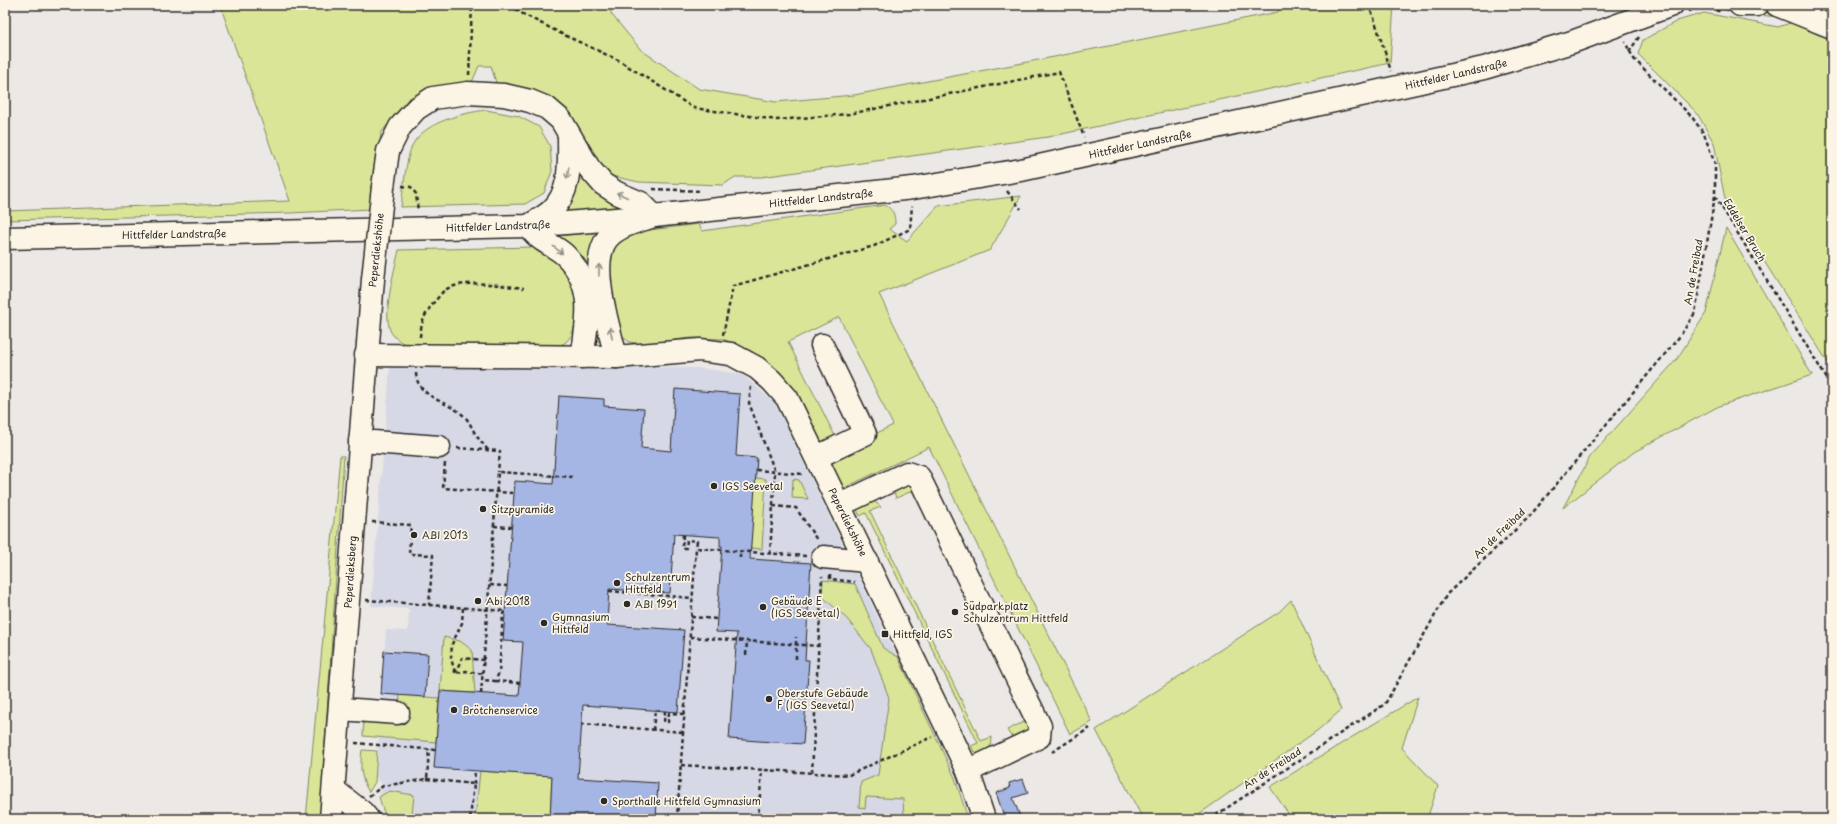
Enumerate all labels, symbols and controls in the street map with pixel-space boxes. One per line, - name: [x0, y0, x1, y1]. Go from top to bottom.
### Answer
- street label: Hittfelder Landstraße: [1403, 54, 1508, 93]
- street label: Hittfelder Landstraße: [1087, 125, 1192, 162]
- one-way arrow: [564, 166, 572, 179]
- street label: Hittfelder Landstraße: [768, 185, 874, 210]
- one-way arrow: [616, 190, 628, 198]
- street label: Eddelser Bruch: [1721, 195, 1770, 264]
- street label: Peperdiekshöhe: [364, 212, 387, 288]
- street label: Hittfelder Landstraße: [446, 216, 550, 235]
- street label: Hittfelder Landstraße: [122, 225, 226, 242]
- street label: An de Freibad: [1679, 237, 1706, 306]
- one-way arrow: [553, 245, 564, 254]
- one-way arrow: [595, 264, 603, 277]
- one-way arrow: [606, 326, 614, 339]
- place label: IGS Seevetal: [722, 478, 783, 493]
- marker: IGS Seevetal: [709, 481, 719, 491]
- street label: Peperdiekshöhe: [825, 485, 872, 559]
- place label: Sitzpyramide: [491, 501, 554, 517]
- marker: Sitzpyramide: [478, 504, 488, 514]
- street label: An de Freibad: [1469, 504, 1528, 561]
- place label: ABI 2013: [422, 527, 468, 542]
- marker: ABI 2013: [409, 530, 419, 540]
- street label: Peperdieksberg: [339, 535, 360, 609]
- place label: Schulzentrum Hittfeld: [625, 569, 690, 596]
- marker: Schulzentrum Hittfeld: [612, 578, 622, 588]
- place label: Abi 2018: [486, 593, 530, 608]
- place label: Gebäude E (IGS Seevetal): [771, 593, 840, 620]
- marker: Abi 2018: [473, 596, 483, 606]
- place label: ABI 1991: [635, 596, 677, 611]
- place label: Südparkplatz Schulzentrum Hittfeld: [963, 598, 1068, 625]
- marker: ABI 1991: [622, 599, 632, 609]
- marker: Gebäude E (IGS Seevetal): [758, 602, 768, 612]
- marker: Südparkplatz Schulzentrum Hittfeld: [950, 607, 960, 617]
- place label: Gymnasium Hittfeld: [552, 609, 610, 636]
- marker: Gymnasium Hittfeld: [539, 618, 549, 628]
- place label: Hittfeld, IGS: [893, 626, 953, 641]
- marker: Hittfeld, IGS: [880, 629, 890, 639]
- place label: Oberstufe Gebäude F (IGS Seevetal): [777, 685, 869, 712]
- marker: Oberstufe Gebäude F (IGS Seevetal): [764, 694, 774, 704]
- place label: Brötchenservice: [462, 702, 538, 717]
- marker: Brötchenservice: [449, 705, 459, 715]
- street label: An de Freibad: [1240, 743, 1304, 792]
- place label: Sporthalle Hittfeld Gymnasium: [612, 793, 761, 809]
- marker: Sporthalle Hittfeld Gymnasium: [599, 796, 609, 806]

